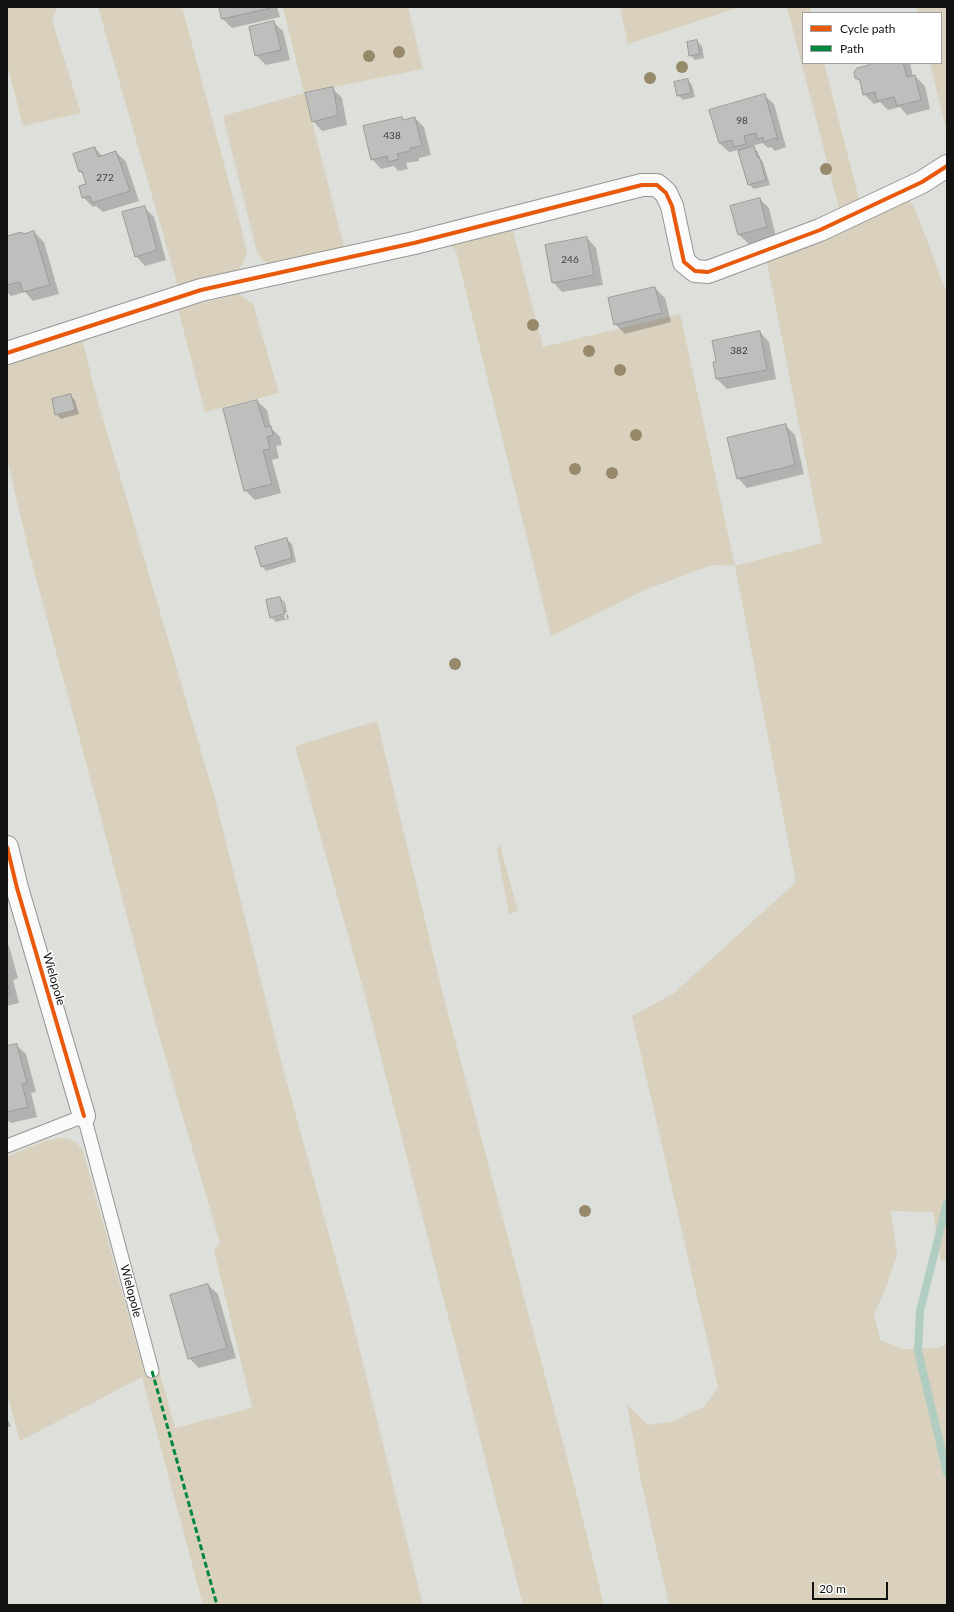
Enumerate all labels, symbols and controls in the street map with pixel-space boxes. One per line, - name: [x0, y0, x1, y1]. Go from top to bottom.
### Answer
- legend: [802, 12, 942, 64]
- text: Cycle path: [840, 21, 895, 36]
- text: Path: [840, 41, 864, 56]
- house number: 98: [736, 115, 748, 127]
- house number: 438: [383, 130, 401, 142]
- house number: 272: [96, 172, 114, 184]
- house number: 246: [561, 254, 579, 266]
- house number: 382: [730, 345, 748, 357]
- street label: Wielopole: [40, 951, 68, 1007]
- street label: Wielopole: [117, 1263, 145, 1319]
- scale bar: [814, 1574, 890, 1600]
- text: 20 m: [819, 1581, 846, 1596]

